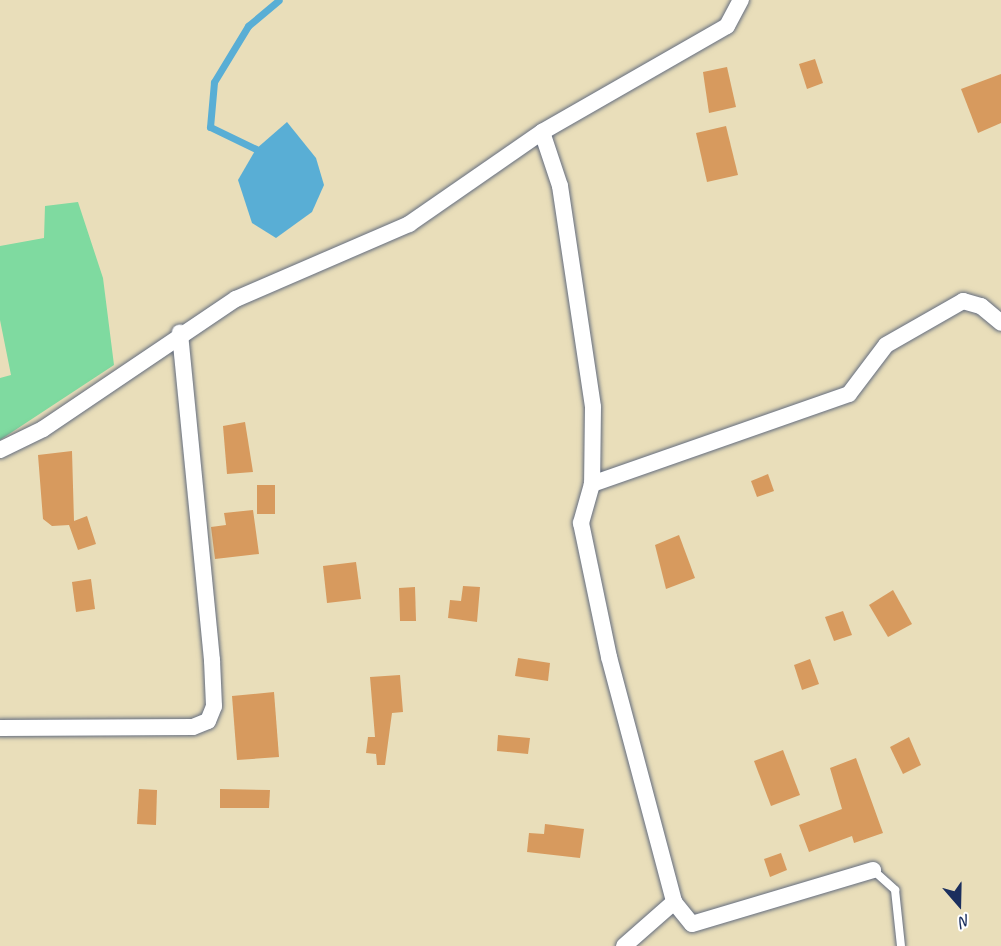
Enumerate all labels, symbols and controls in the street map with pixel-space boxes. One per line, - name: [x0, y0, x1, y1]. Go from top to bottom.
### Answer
- north arrow: [929, 874, 989, 934]
- text: N: [957, 910, 973, 932]

